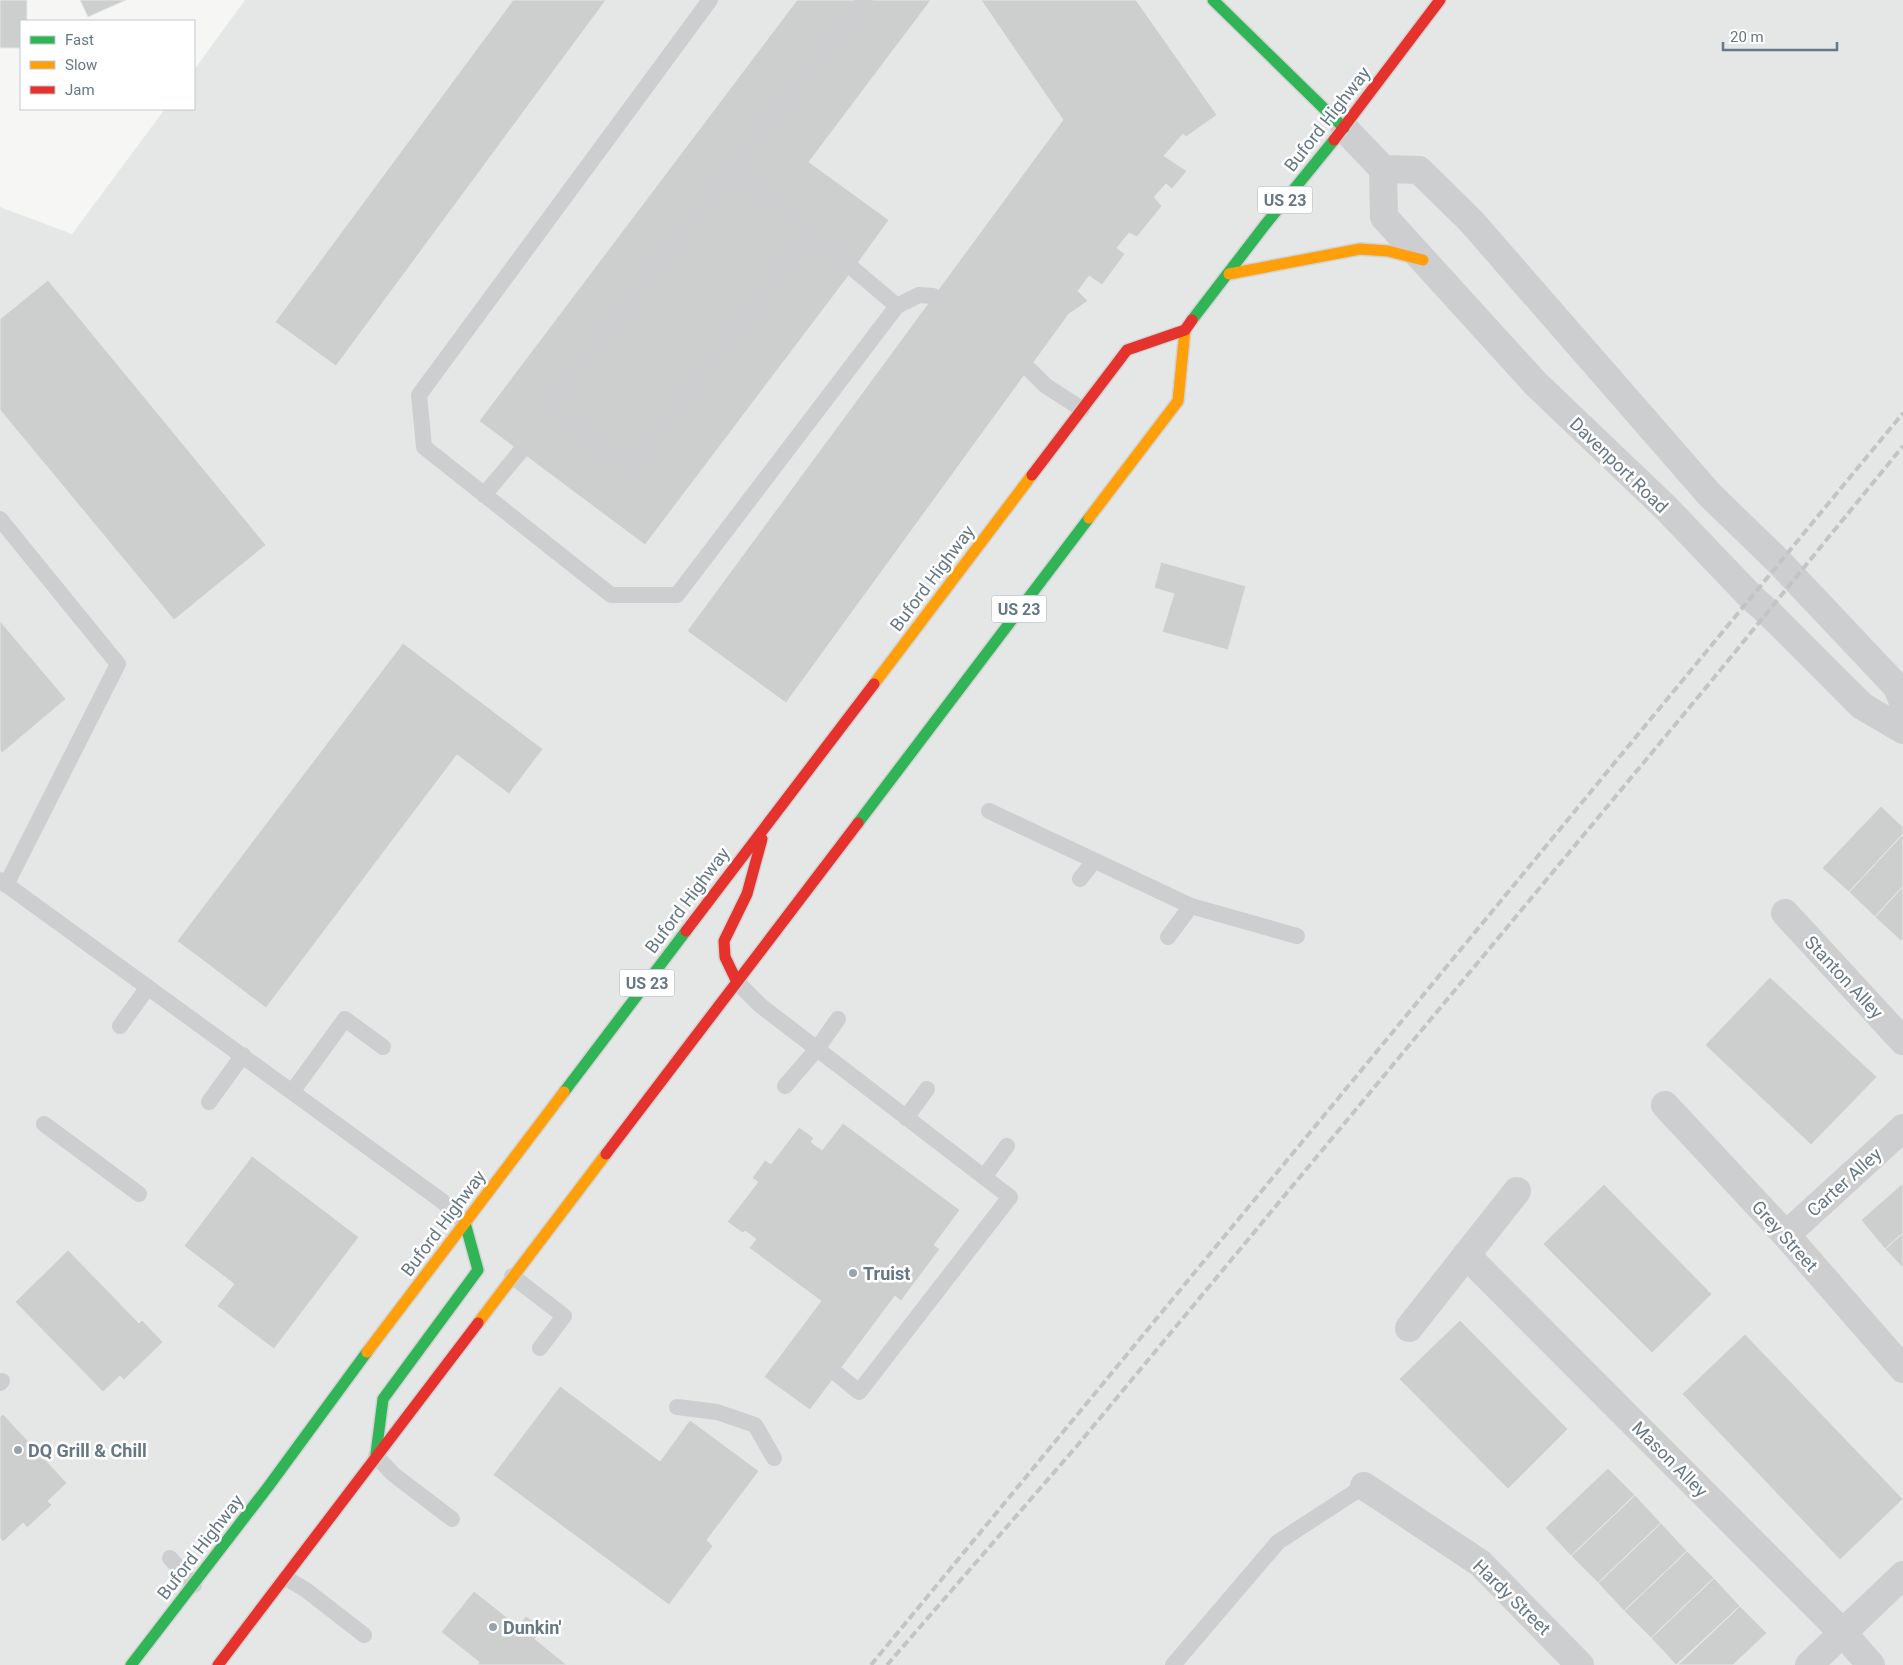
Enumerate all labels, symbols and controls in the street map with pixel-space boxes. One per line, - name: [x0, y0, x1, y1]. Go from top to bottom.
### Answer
- legend: [20, 20, 195, 110]
- scale bar: [1723, 20, 1837, 52]
- text: 20 m: [1730, 28, 1764, 46]
- text: Fast: [65, 31, 94, 49]
- text: Slow: [65, 56, 97, 74]
- street label: Buford Highway: [1280, 62, 1375, 176]
- text: Jam: [65, 81, 95, 99]
- road number: US 23: [1258, 186, 1312, 214]
- street label: Davenport Road: [1566, 413, 1672, 517]
- street label: Buford Highway: [885, 521, 979, 635]
- road number: US 23: [992, 596, 1046, 622]
- street label: Buford Highway: [640, 843, 734, 957]
- street label: Stanton Alley: [1800, 931, 1888, 1023]
- road number: US 23: [620, 970, 674, 996]
- street label: Carter Alley: [1803, 1143, 1886, 1221]
- street label: Buford Highway: [396, 1166, 490, 1280]
- street label: Grey Street: [1748, 1196, 1822, 1276]
- place label: Truist: [863, 1263, 910, 1284]
- marker: Truist: [847, 1267, 859, 1279]
- street label: Mason Alley: [1628, 1417, 1712, 1501]
- place label: DQ Grill & Chill: [28, 1440, 147, 1461]
- marker: DQ Grill & Chill: [12, 1444, 24, 1456]
- street label: Buford Highway: [153, 1490, 248, 1604]
- street label: Hardy Street: [1469, 1555, 1555, 1639]
- place label: Dunkin': [503, 1617, 562, 1638]
- marker: Dunkin': [487, 1621, 499, 1633]

